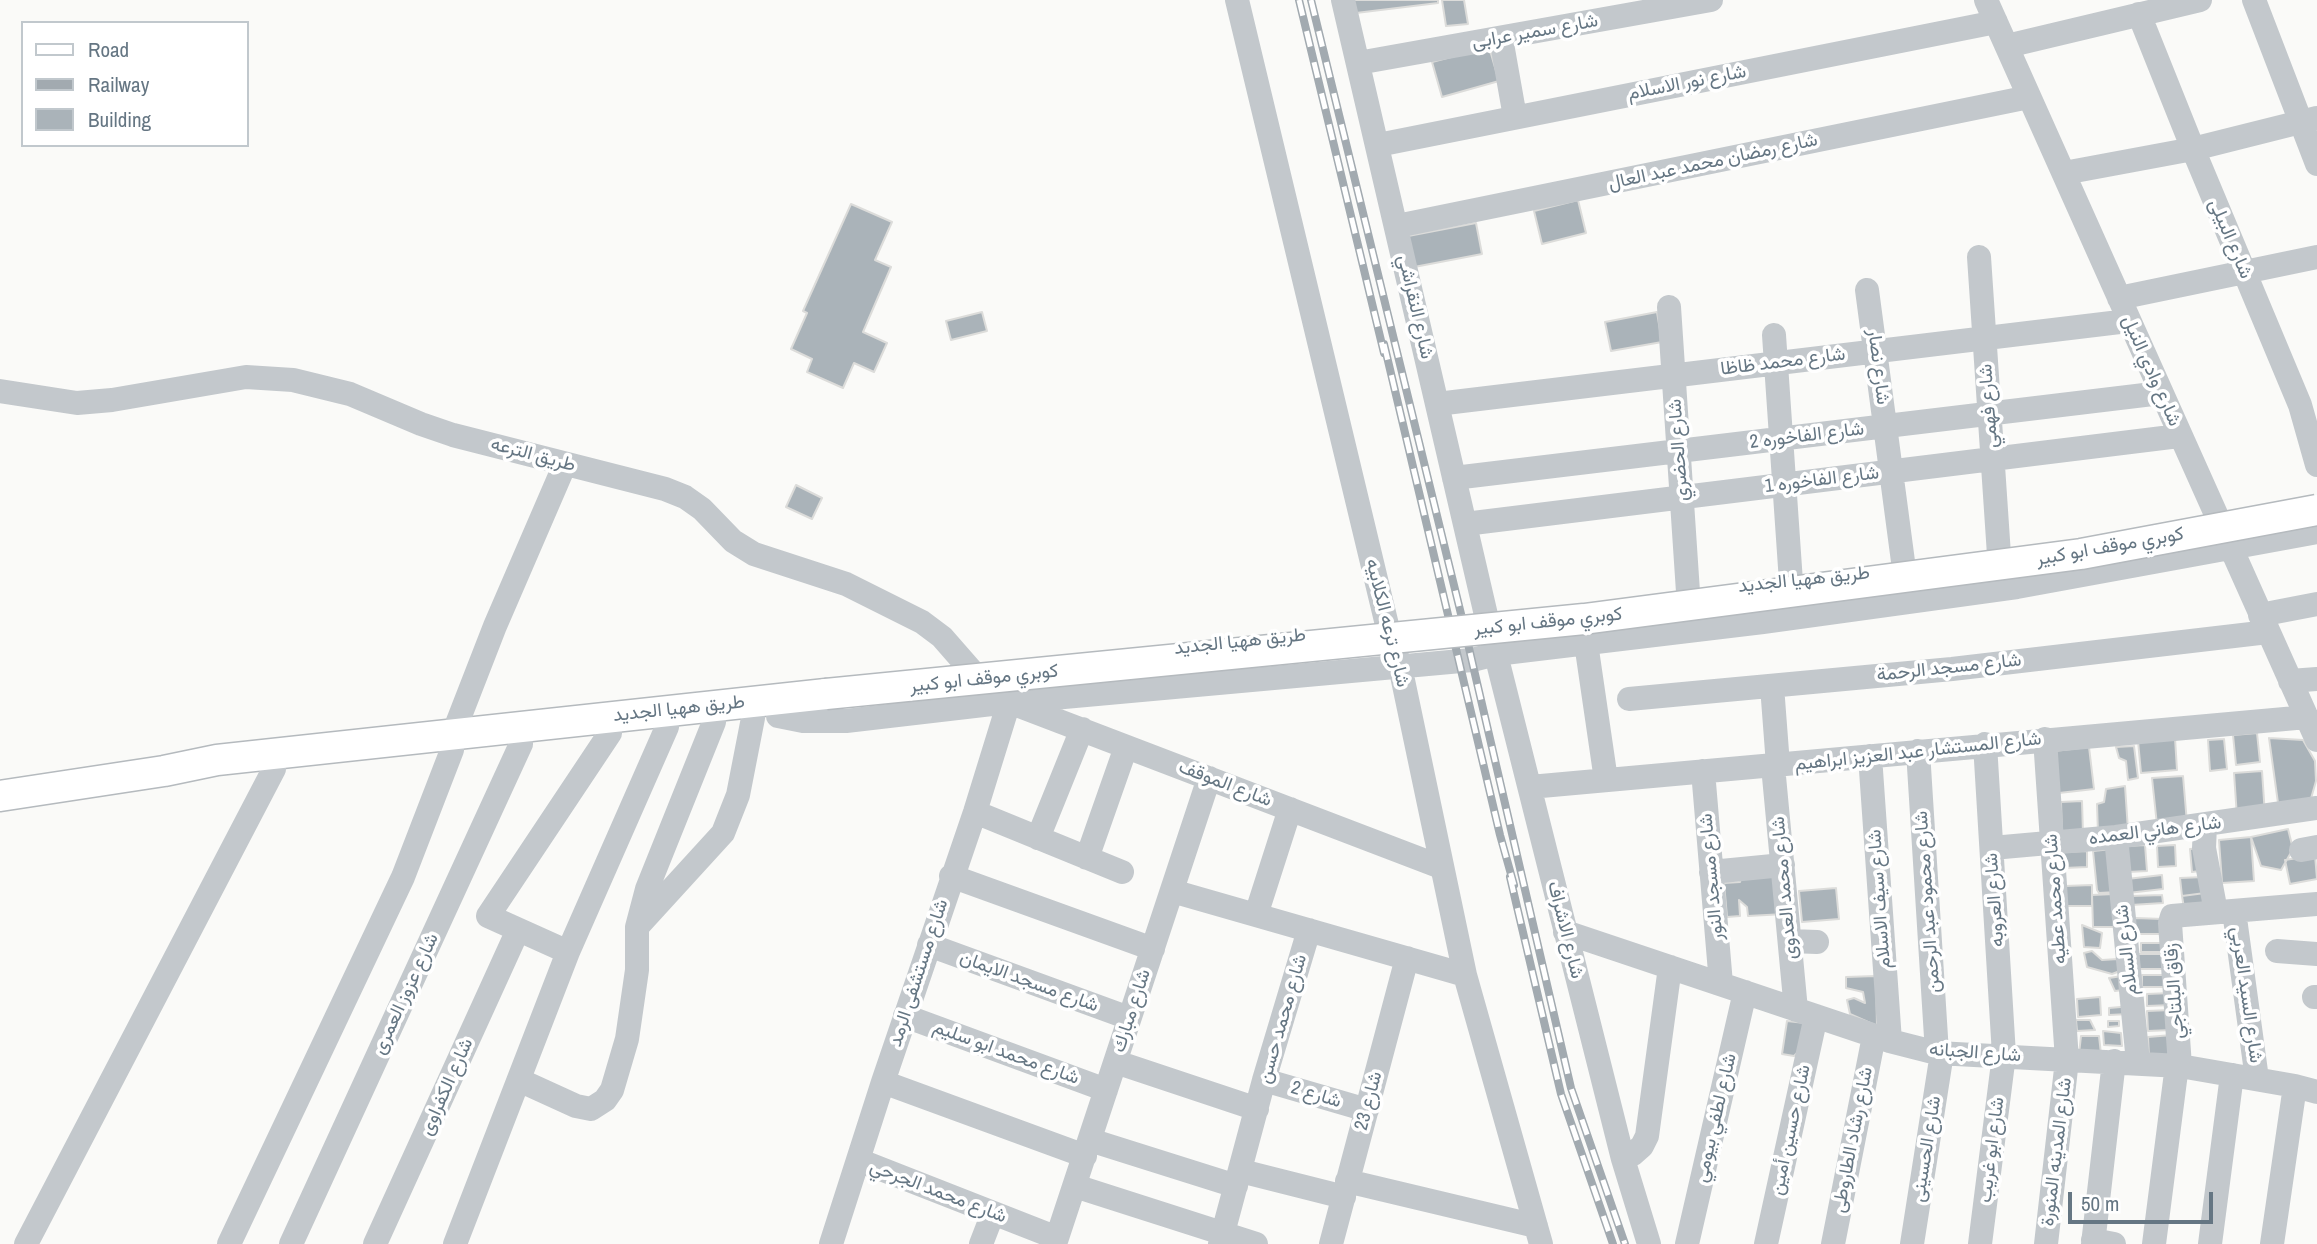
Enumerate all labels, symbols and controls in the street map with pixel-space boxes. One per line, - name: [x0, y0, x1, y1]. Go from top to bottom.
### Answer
- street label: شارع سمير عرابى: [1470, 10, 1600, 54]
- legend: [21, 21, 248, 147]
- text: Road: [88, 35, 129, 64]
- street label: شارع نور الاسلام: [1626, 60, 1748, 106]
- text: Railway: [88, 70, 149, 99]
- text: Building: [88, 105, 151, 134]
- street label: شارع رمضان محمد عبد العال: [1606, 129, 1820, 195]
- street label: شارع البيلى: [2203, 196, 2257, 282]
- street label: شارع النقراشي: [1392, 253, 1438, 361]
- street label: شارع وادي النيل: [2116, 312, 2186, 430]
- street label: شارع نصار: [1862, 328, 1894, 406]
- street label: شارع محمد ظاظا: [1719, 343, 1847, 381]
- street label: شارع فهمي: [1975, 363, 2003, 449]
- street label: شارع الحضري: [1664, 398, 1694, 502]
- street label: شارع الفاخوره 2: [1749, 418, 1865, 454]
- street label: طريق الترعه: [488, 433, 578, 477]
- street label: شارع الفاخوره 1: [1764, 462, 1880, 498]
- street label: كوبري موقف ابو كبير: [2034, 523, 2186, 571]
- street label: شارع ترعه الكلابيه: [1360, 556, 1414, 690]
- street label: طريق ههيا الجديد: [1737, 562, 1871, 598]
- street label: كوبري موقف ابو كبير: [1472, 603, 1624, 641]
- street label: طريق ههيا الجديد: [1173, 624, 1307, 660]
- street label: شارع مسجد الرحمة: [1876, 649, 2022, 687]
- street label: كوبري موقف ابو كبير: [908, 660, 1060, 698]
- street label: طريق ههيا الجديد: [612, 691, 746, 727]
- street label: شارع المستشار عبد العزيز ابراهيم: [1794, 728, 2042, 776]
- street label: شارع الموقف: [1175, 756, 1275, 812]
- street label: شارع محمود عبد الرحمن: [1910, 810, 1946, 994]
- street label: شارع هاني العمده: [2087, 812, 2223, 850]
- street label: شارع مسجد النور: [1695, 813, 1729, 941]
- street label: شارع محمد العدوى: [1767, 815, 1803, 961]
- street label: شارع سيف الاسلام: [1864, 829, 1896, 969]
- street label: شارع محمد عطيه: [2040, 833, 2072, 965]
- street label: شارع العروبه: [1980, 852, 2010, 948]
- street label: شارع الاشراف: [1542, 879, 1588, 981]
- street label: شارع مستشفى الرمد: [884, 896, 954, 1050]
- street label: شارع السلام: [2111, 903, 2143, 997]
- street label: شارع السيد العربي: [2225, 926, 2267, 1064]
- street label: شارع عزوز العمرى: [368, 930, 444, 1058]
- street label: زقاق البلتاجي: [2160, 942, 2190, 1040]
- street label: شارع مسجد الايمان: [957, 946, 1101, 1018]
- street label: شارع محمد حسن: [1254, 952, 1312, 1086]
- street label: شارع مبارك: [1108, 966, 1156, 1056]
- street label: شارع محمد ابو سليم: [930, 1016, 1082, 1090]
- street label: شارع الكفراوى: [415, 1035, 479, 1139]
- street label: شارع الجبانه: [1928, 1038, 2022, 1068]
- street label: شارع لطفي بيومي: [1690, 1051, 1742, 1185]
- street label: شارع حسين أمين: [1766, 1063, 1816, 1197]
- street label: شارع رشاد الطاروطى: [1828, 1065, 1878, 1215]
- street label: شارع 23: [1350, 1069, 1388, 1133]
- street label: شارع المدينه المنورة: [2037, 1076, 2077, 1228]
- street label: شارع 2: [1288, 1077, 1344, 1113]
- street label: شارع الحسينى: [1907, 1094, 1947, 1204]
- street label: شارع ابو غريب: [1974, 1096, 2010, 1204]
- street label: شارع محمد الجرحي: [866, 1155, 1010, 1229]
- scale bar: [2072, 1178, 2217, 1222]
- text: 50 m: [2081, 1189, 2119, 1218]

